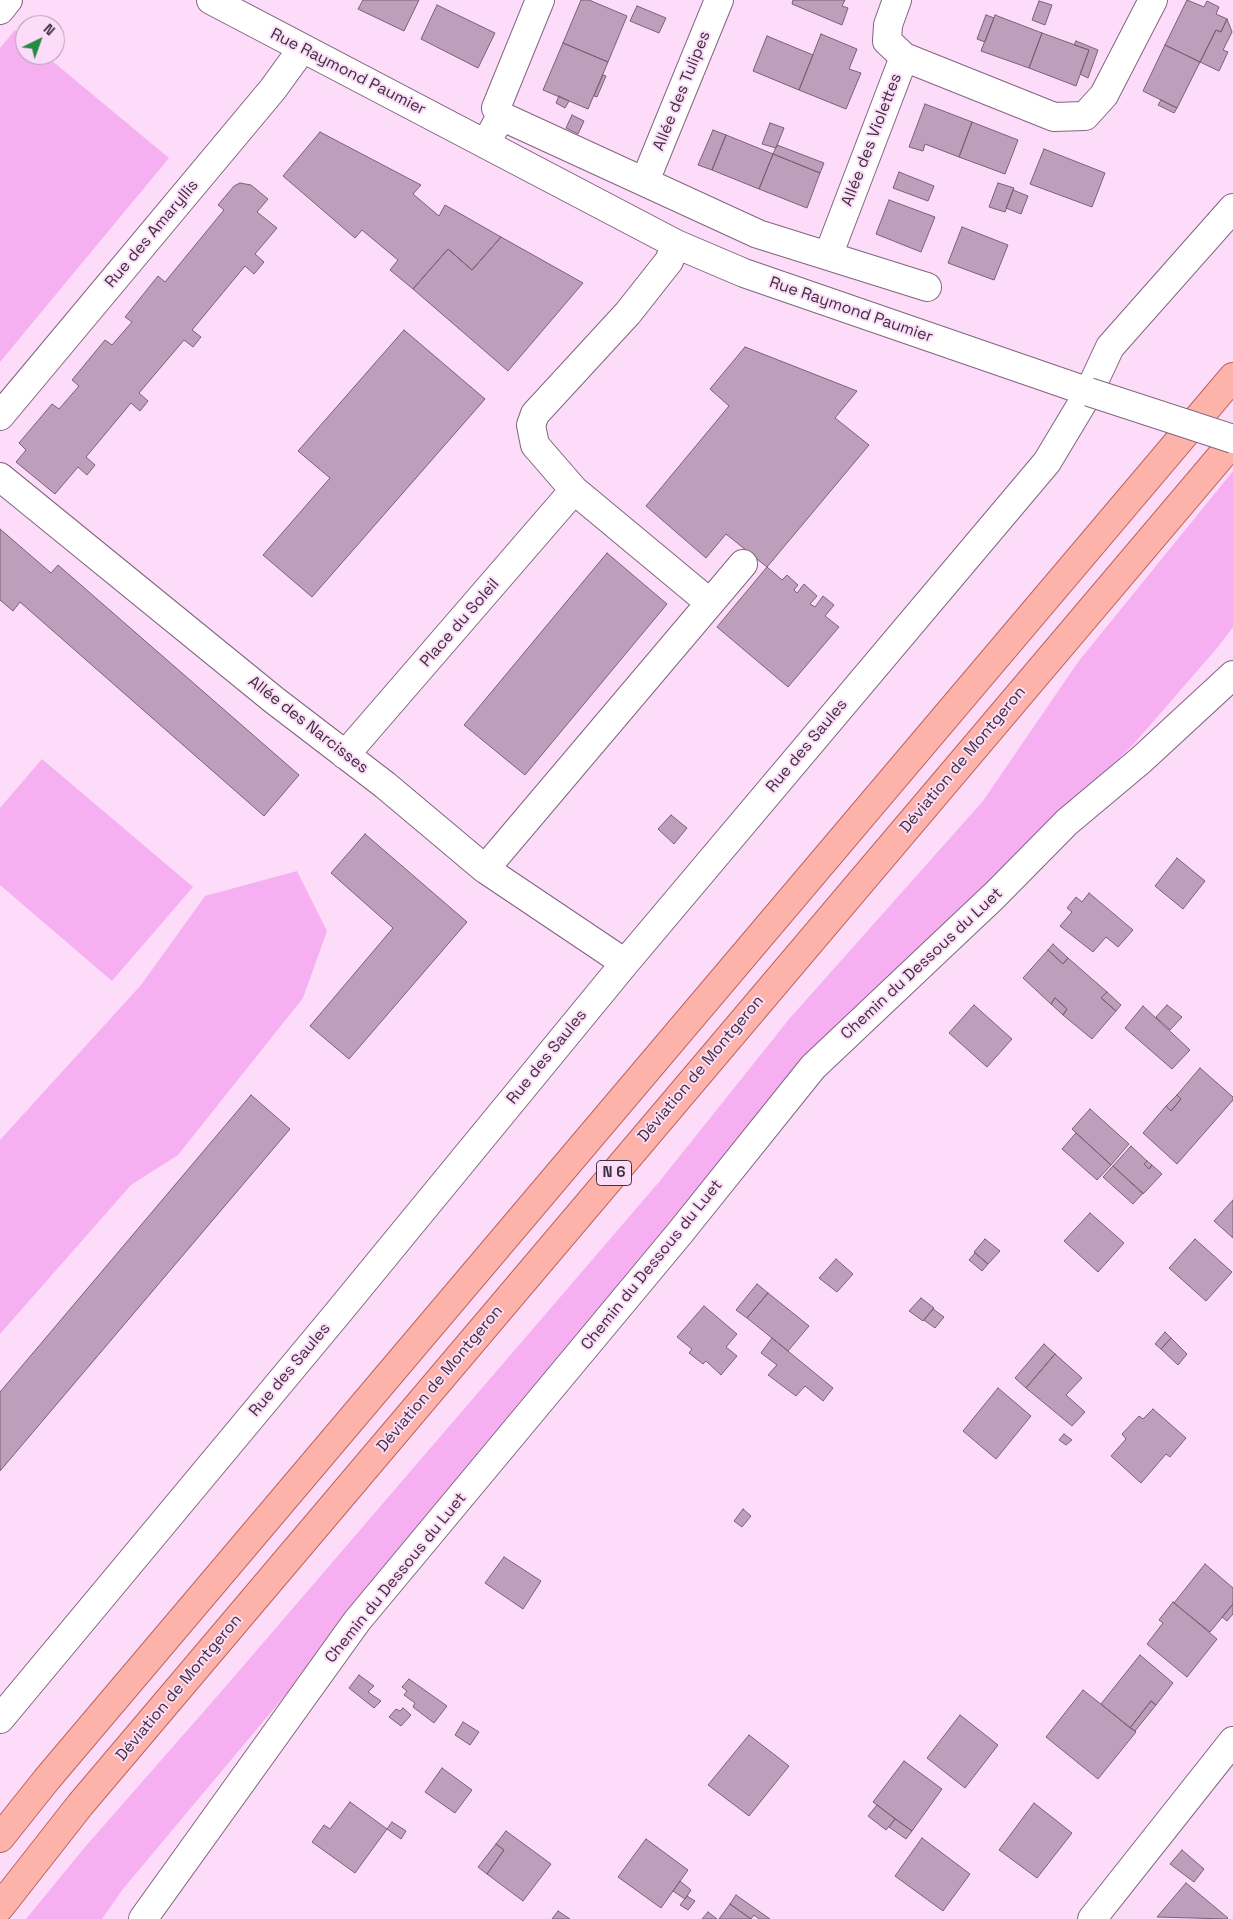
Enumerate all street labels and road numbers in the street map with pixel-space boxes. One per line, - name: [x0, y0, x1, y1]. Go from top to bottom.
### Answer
- street label: Rue Raymond Paumier: [267, 24, 429, 120]
- street label: Allée des Tulipes: [649, 28, 715, 154]
- street label: Allée des Violettes: [838, 71, 906, 209]
- street label: Rue des Amaryllis: [101, 176, 203, 292]
- street label: Rue Raymond Paumier: [767, 273, 935, 347]
- street label: Place du Soleil: [416, 575, 504, 671]
- street label: Allée des Narcisses: [244, 672, 372, 778]
- street label: Déviation de Montgeron: [896, 683, 1030, 837]
- street label: Rue des Saules: [762, 695, 852, 797]
- street label: Chemin du Dessous du Luet: [837, 884, 1007, 1044]
- street label: Déviation de Montgeron: [634, 992, 768, 1146]
- street label: Rue des Saules: [503, 1006, 591, 1108]
- road number: N 6: [596, 1160, 632, 1186]
- street label: Chemin du Dessous du Luet: [577, 1176, 727, 1354]
- street label: Déviation de Montgeron: [373, 1302, 507, 1456]
- street label: Rue des Saules: [245, 1319, 335, 1421]
- street label: Chemin du Dessous du Luet: [321, 1489, 471, 1667]
- street label: Déviation de Montgeron: [112, 1611, 246, 1765]

